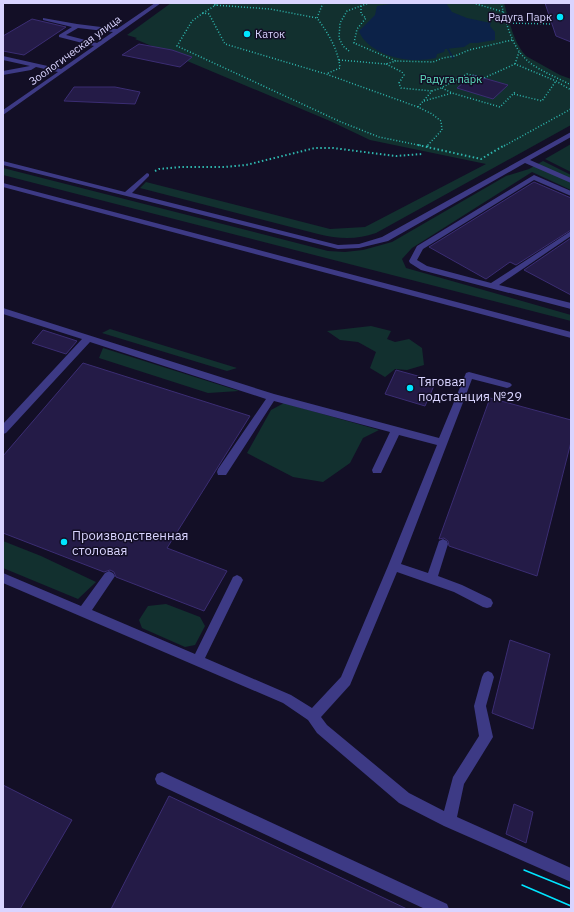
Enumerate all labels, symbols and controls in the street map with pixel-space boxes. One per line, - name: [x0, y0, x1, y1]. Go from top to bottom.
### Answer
- place label: Радуга Парк: [488, 10, 552, 24]
- street label: Зоологическая улица: [26, 12, 124, 88]
- marker: Радуга Парк: [555, 12, 565, 22]
- place label: Каток: [255, 27, 285, 41]
- marker: Каток: [242, 29, 252, 39]
- park label: Радуга парк: [420, 72, 482, 86]
- place label: Тяговая подстанция №29: [418, 373, 522, 405]
- marker: Тяговая подстанция №29: [405, 383, 415, 393]
- place label: Производственная столовая: [72, 527, 189, 559]
- marker: Производственная столовая: [59, 537, 69, 547]

